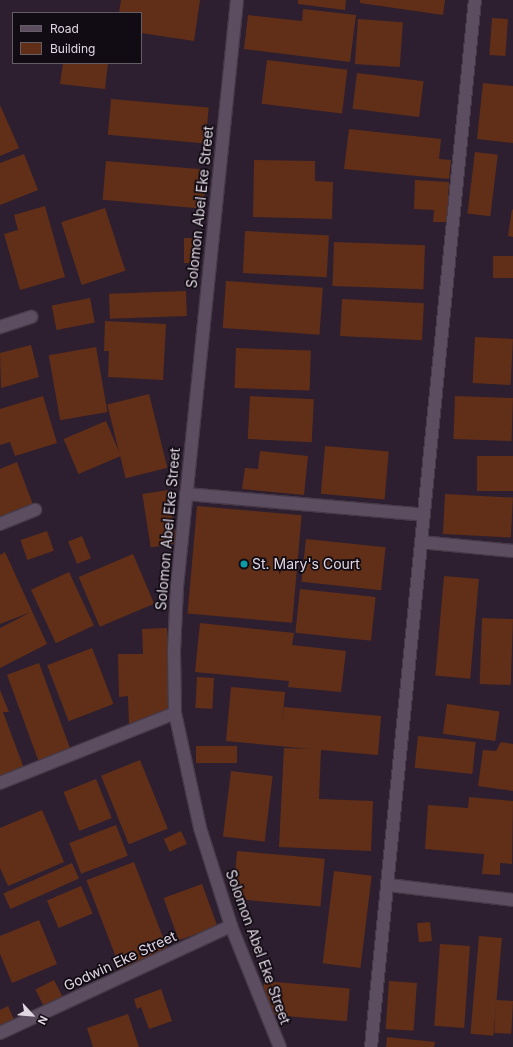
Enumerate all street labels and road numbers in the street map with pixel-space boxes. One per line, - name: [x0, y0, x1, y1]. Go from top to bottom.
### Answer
- street label: Solomon Abel Eke Street: [183, 125, 217, 289]
- street label: Solomon Abel Eke Street: [153, 447, 183, 611]
- street label: Solomon Abel Eke Street: [222, 867, 294, 1027]
- street label: Godwin Eke Street: [61, 928, 179, 994]

